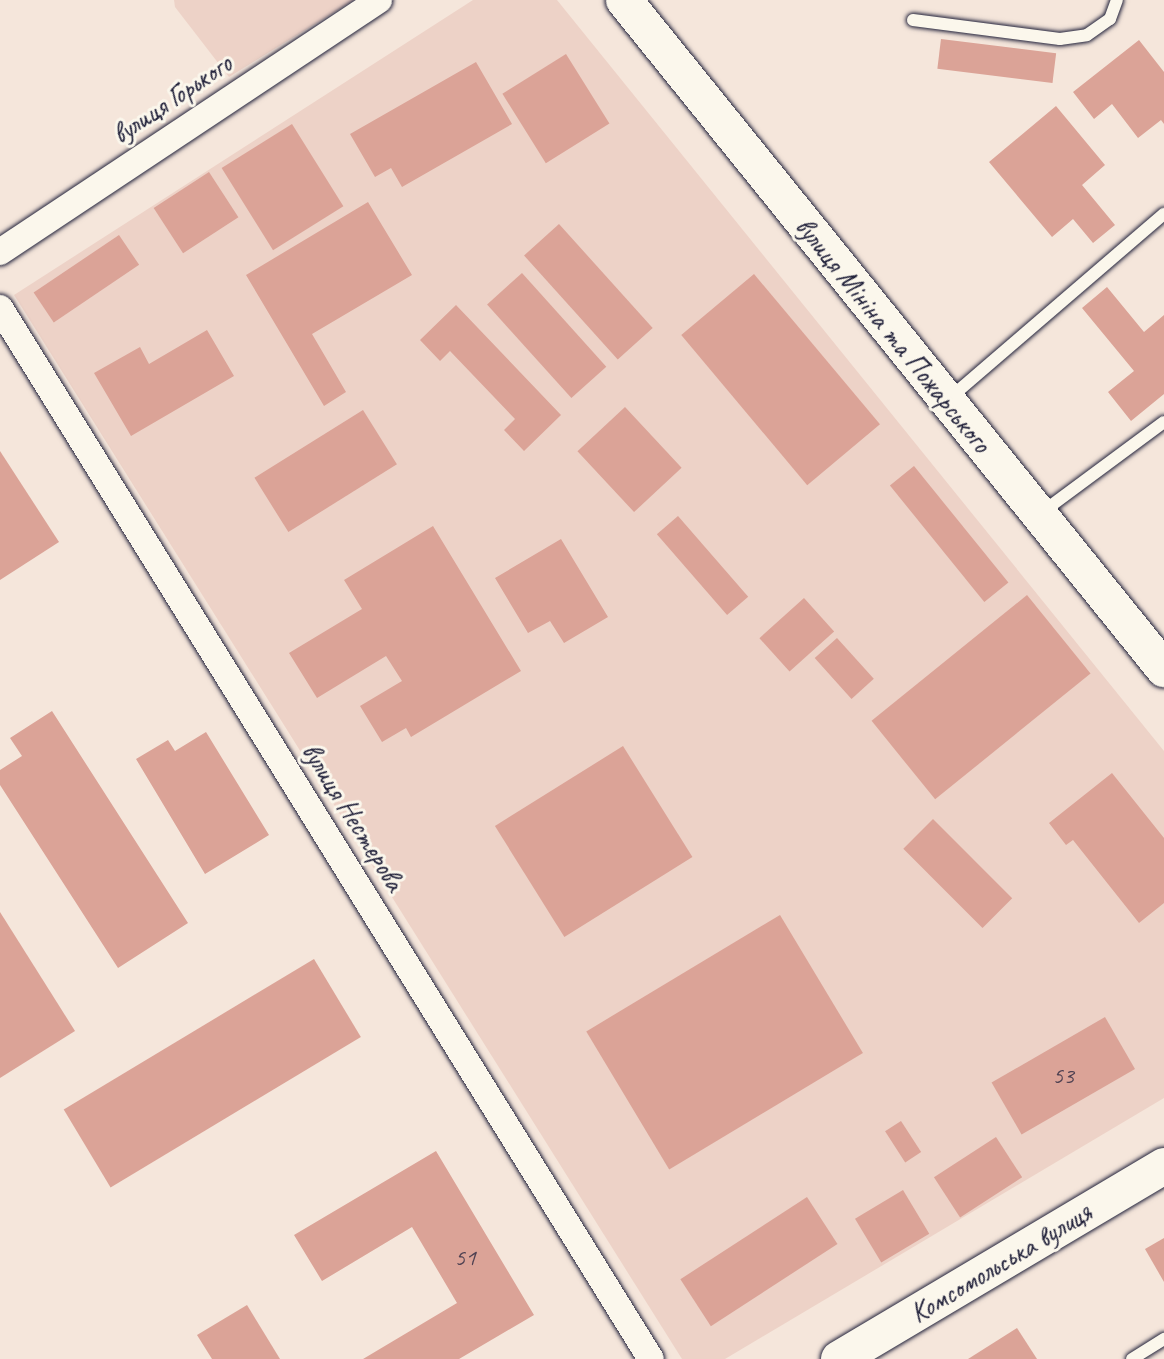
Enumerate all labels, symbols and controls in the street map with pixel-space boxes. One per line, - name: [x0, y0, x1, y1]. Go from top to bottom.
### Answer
- street label: вулиця Горького: [106, 47, 238, 151]
- street label: вулиця Мініна та Пожарського: [788, 210, 998, 460]
- street label: вулиця Нестерова: [294, 737, 412, 897]
- house number: 53: [1052, 1062, 1074, 1090]
- street label: Комсомольська вулиця: [904, 1195, 1098, 1331]
- house number: 51: [454, 1244, 476, 1272]

